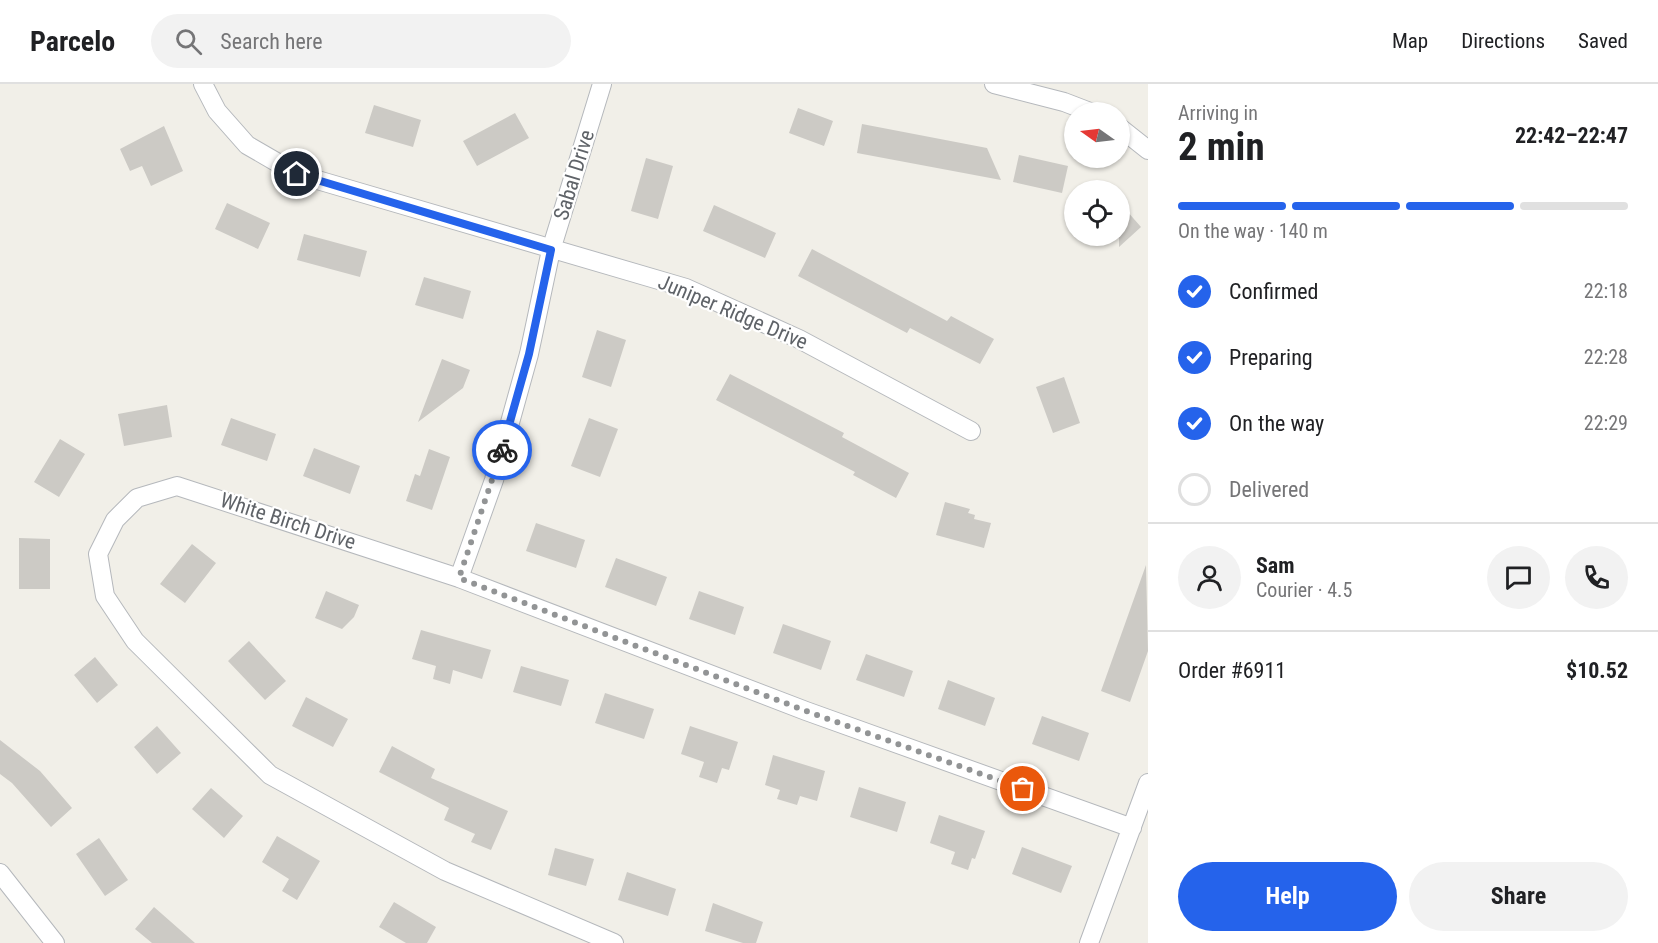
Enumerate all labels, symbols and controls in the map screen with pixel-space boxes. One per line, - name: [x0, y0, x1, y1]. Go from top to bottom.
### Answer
- search box: [151, 14, 571, 68]
- text: Parcelo: [30, 25, 115, 58]
- icon: search: [172, 25, 205, 58]
- text: Search here: [220, 29, 323, 54]
- text: Map: [1392, 29, 1428, 53]
- text: Directions: [1461, 29, 1545, 53]
- text: Saved: [1578, 29, 1628, 53]
- text: Arriving in: [1178, 101, 1258, 125]
- north arrow: [1064, 102, 1130, 168]
- map controls: [1064, 102, 1130, 246]
- text: 22:42–22:47: [1515, 123, 1628, 148]
- text: 2 min: [1178, 124, 1265, 170]
- street label: Sabal Drive: [549, 127, 599, 223]
- pin: [271, 148, 322, 199]
- icon: home: [280, 157, 313, 190]
- button: locate: [1064, 180, 1130, 246]
- text: On the way · 140 m: [1178, 219, 1328, 243]
- street label: Juniper Ridge Drive: [655, 270, 811, 354]
- icon: check: [1178, 275, 1211, 308]
- text: Confirmed: [1229, 279, 1318, 304]
- text: 22:18: [1584, 279, 1628, 303]
- icon: check: [1178, 341, 1211, 374]
- text: Preparing: [1229, 345, 1313, 370]
- text: 22:28: [1584, 345, 1628, 369]
- icon: check: [1178, 407, 1211, 440]
- text: On the way: [1229, 411, 1324, 436]
- text: 22:29: [1584, 411, 1628, 435]
- courier: [472, 420, 532, 480]
- icon: bike: [486, 434, 519, 467]
- text: Delivered: [1229, 477, 1309, 502]
- street label: White Birch Drive: [217, 488, 359, 554]
- button: person: [1178, 546, 1241, 609]
- button: chat: [1487, 546, 1550, 609]
- button: phone: [1565, 546, 1628, 609]
- text: Sam: [1256, 553, 1295, 578]
- text: Courier · 4.5: [1256, 578, 1352, 602]
- text: Order #6911: [1178, 658, 1286, 683]
- text: $10.52: [1566, 658, 1628, 683]
- pin: [997, 763, 1048, 814]
- icon: bag: [1006, 772, 1039, 805]
- button: Help: [1178, 862, 1397, 931]
- button: Share: [1409, 862, 1628, 931]

